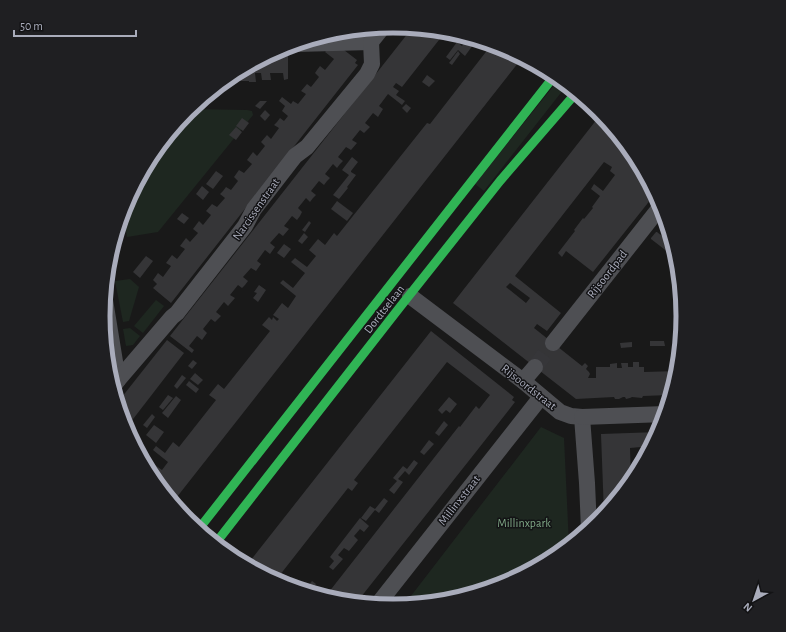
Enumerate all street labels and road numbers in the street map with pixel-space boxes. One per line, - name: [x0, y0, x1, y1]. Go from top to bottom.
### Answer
- street label: Narcissenstraat: [230, 176, 282, 242]
- street label: Rijsoordpad: [585, 248, 630, 301]
- street label: Dordtselaan: [362, 283, 406, 335]
- street label: Rijsoordstraat: [499, 362, 559, 413]
- street label: Millinxstraat: [436, 473, 482, 527]

